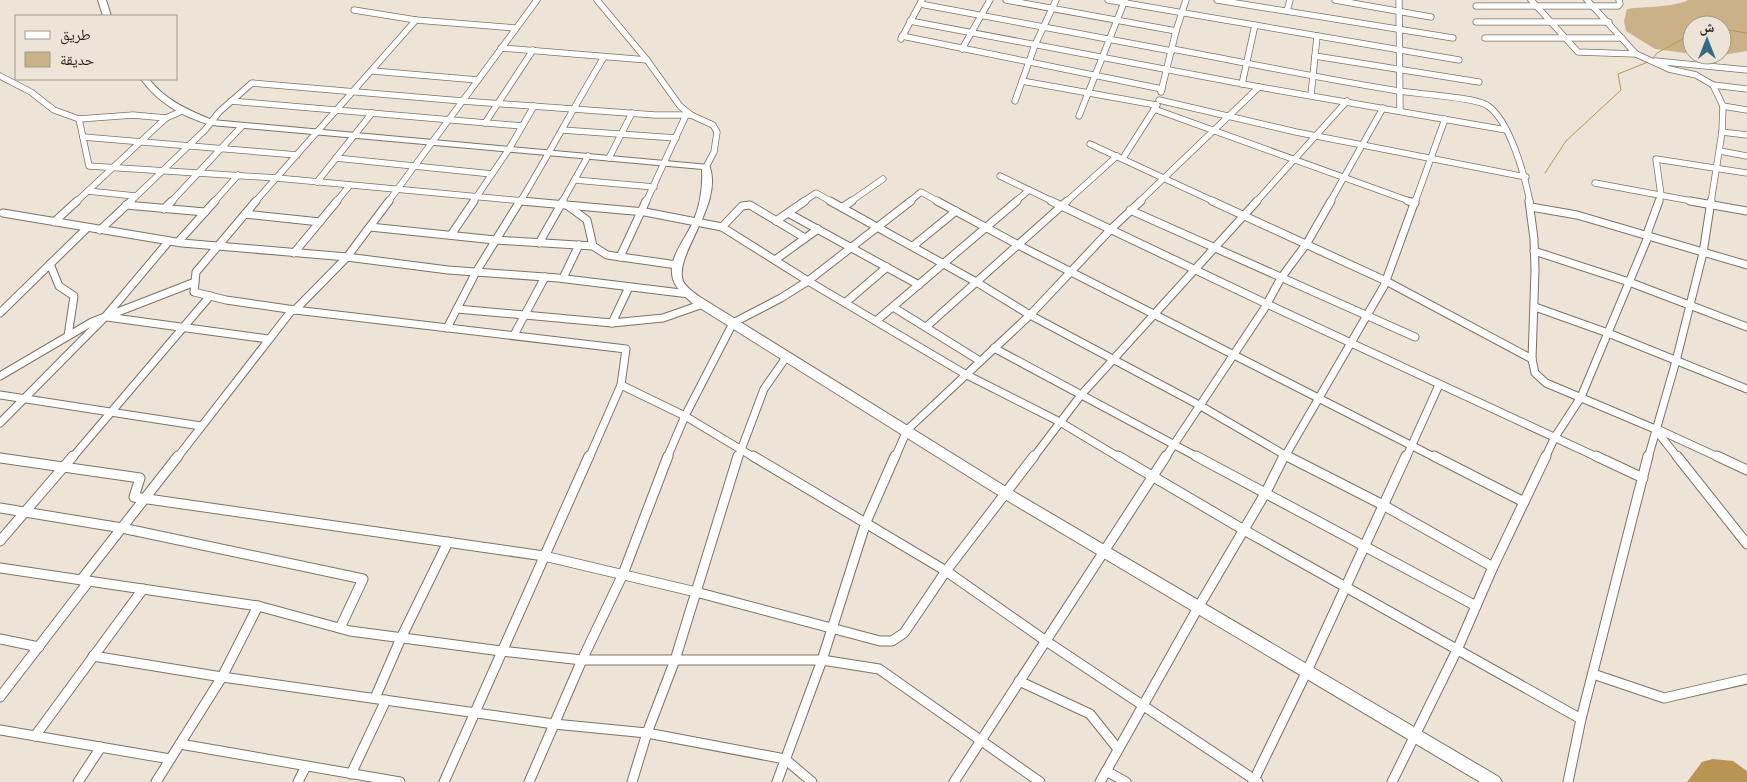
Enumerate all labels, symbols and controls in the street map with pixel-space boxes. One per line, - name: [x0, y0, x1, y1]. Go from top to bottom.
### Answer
- legend: [15, 15, 178, 80]
- north arrow: [1682, 15, 1732, 65]
- text: ش: [1700, 18, 1715, 36]
- text: طريق: [60, 26, 91, 45]
- text: حديقة: [60, 51, 95, 69]

